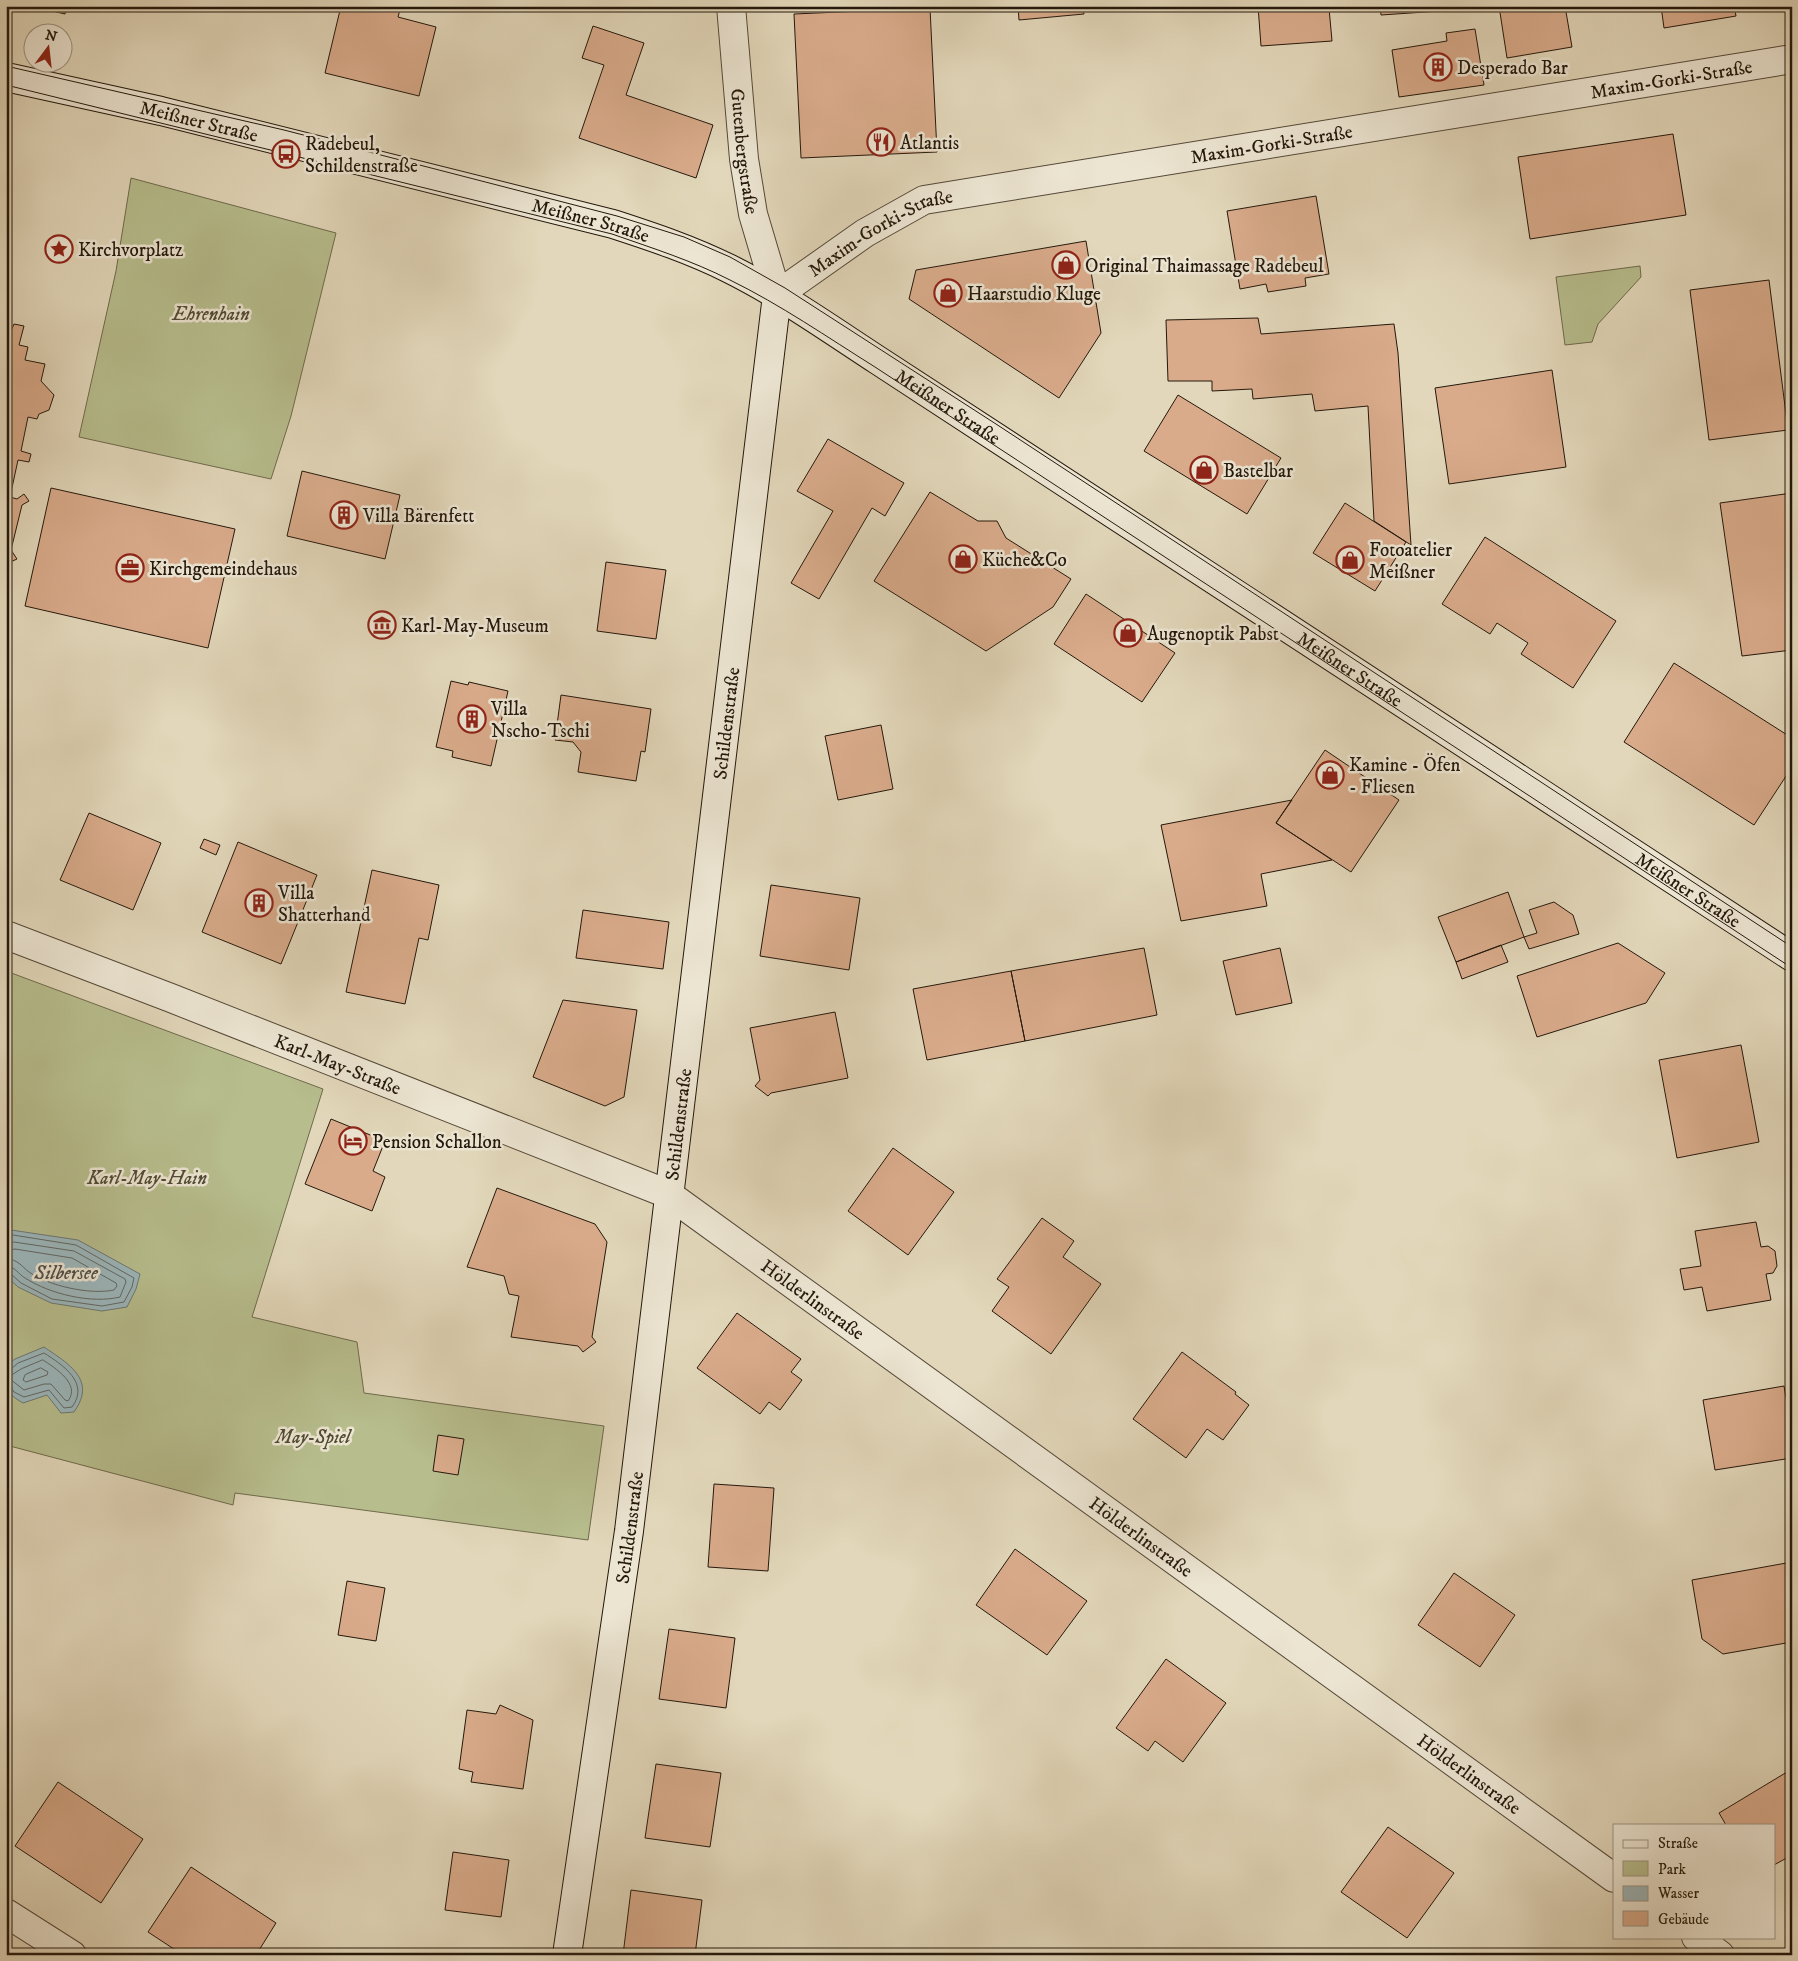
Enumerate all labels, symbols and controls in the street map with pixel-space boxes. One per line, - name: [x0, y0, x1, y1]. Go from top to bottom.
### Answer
- north arrow: [22, 22, 72, 72]
- text: N: [43, 26, 59, 47]
- building icon: Desperado Bar: [1423, 52, 1453, 82]
- street label: Maxim-Gorki-Straße: [1589, 56, 1754, 105]
- place label: Desperado Bar: [1457, 57, 1568, 80]
- street label: Gutenbergstraße: [725, 88, 763, 216]
- street label: Meißner Straße: [138, 97, 260, 148]
- street label: Maxim-Gorki-Straße: [1189, 121, 1354, 170]
- restaurant icon: Atlantis: [866, 127, 896, 157]
- place label: Atlantis: [900, 132, 959, 155]
- place label: Radebeul, Schildenstraße: [305, 133, 418, 178]
- bus stop icon: Radebeul, Schildenstraße: [271, 139, 301, 169]
- street label: Maxim-Gorki-Straße: [804, 185, 955, 282]
- street label: Meißner Straße: [529, 194, 652, 248]
- place icon: Kirchvorplatz: [44, 234, 74, 264]
- place label: Kirchvorplatz: [78, 239, 183, 262]
- shop icon: Original Thaimassage Radebeul: [1051, 250, 1081, 280]
- place label: Original Thaimassage Radebeul: [1085, 255, 1324, 278]
- shop icon: Haarstudio Kluge: [933, 278, 963, 308]
- place label: Haarstudio Kluge: [967, 283, 1101, 306]
- park label: Ehrenhain: [171, 303, 250, 326]
- street label: Meißner Straße: [891, 365, 1004, 450]
- shop icon: Bastelbar: [1189, 455, 1219, 485]
- place label: Bastelbar: [1223, 460, 1293, 483]
- building icon: Villa Bärenfett: [329, 500, 359, 530]
- place label: Villa Bärenfett: [362, 505, 474, 528]
- place label: Fotoatelier Meißner: [1369, 539, 1452, 584]
- shop icon: Küche&Co: [948, 544, 978, 574]
- shop icon: Fotoatelier Meißner: [1335, 545, 1365, 575]
- place label: Küche&Co: [982, 549, 1067, 572]
- office icon: Kirchgemeindehaus: [115, 553, 145, 583]
- place label: Kirchgemeindehaus: [149, 558, 297, 581]
- museum icon: Karl-May-Museum: [367, 610, 397, 640]
- place label: Karl-May-Museum: [401, 615, 549, 638]
- shop icon: Augenoptik Pabst: [1113, 618, 1143, 648]
- place label: Augenoptik Pabst: [1147, 623, 1279, 646]
- street label: Meißner Straße: [1292, 627, 1406, 713]
- street label: Schildenstraße: [709, 666, 745, 781]
- place label: Villa Nscho-Tschi: [490, 698, 590, 743]
- building icon: Villa Nscho-Tschi: [457, 704, 487, 734]
- place label: Kamine - Öfen - Fliesen: [1349, 753, 1460, 799]
- shop icon: Kamine - Öfen - Fliesen: [1315, 760, 1345, 790]
- street label: Meißner Straße: [1631, 848, 1745, 933]
- place label: Villa Shatterhand: [277, 882, 371, 927]
- building icon: Villa Shatterhand: [244, 888, 274, 918]
- street label: Karl-May-Straße: [271, 1030, 404, 1101]
- street label: Schildenstraße: [661, 1067, 697, 1182]
- hotel icon: Pension Schallon: [338, 1126, 368, 1156]
- place label: Pension Schallon: [372, 1131, 502, 1154]
- park label: Karl-May-Hain: [86, 1167, 207, 1190]
- street label: Hölderlinstraße: [756, 1255, 869, 1345]
- water label: Silbersee: [33, 1261, 99, 1286]
- park label: May-Spiel: [274, 1426, 353, 1450]
- street label: Schildenstraße: [611, 1470, 649, 1585]
- street label: Hölderlinstraße: [1084, 1492, 1197, 1583]
- street label: Hölderlinstraße: [1412, 1730, 1525, 1820]
- legend: [1613, 1824, 1776, 1938]
- text: Straße: [1658, 1834, 1698, 1853]
- text: Park: [1658, 1860, 1687, 1879]
- text: Wasser: [1657, 1884, 1699, 1903]
- text: Gebäude: [1658, 1910, 1709, 1929]

